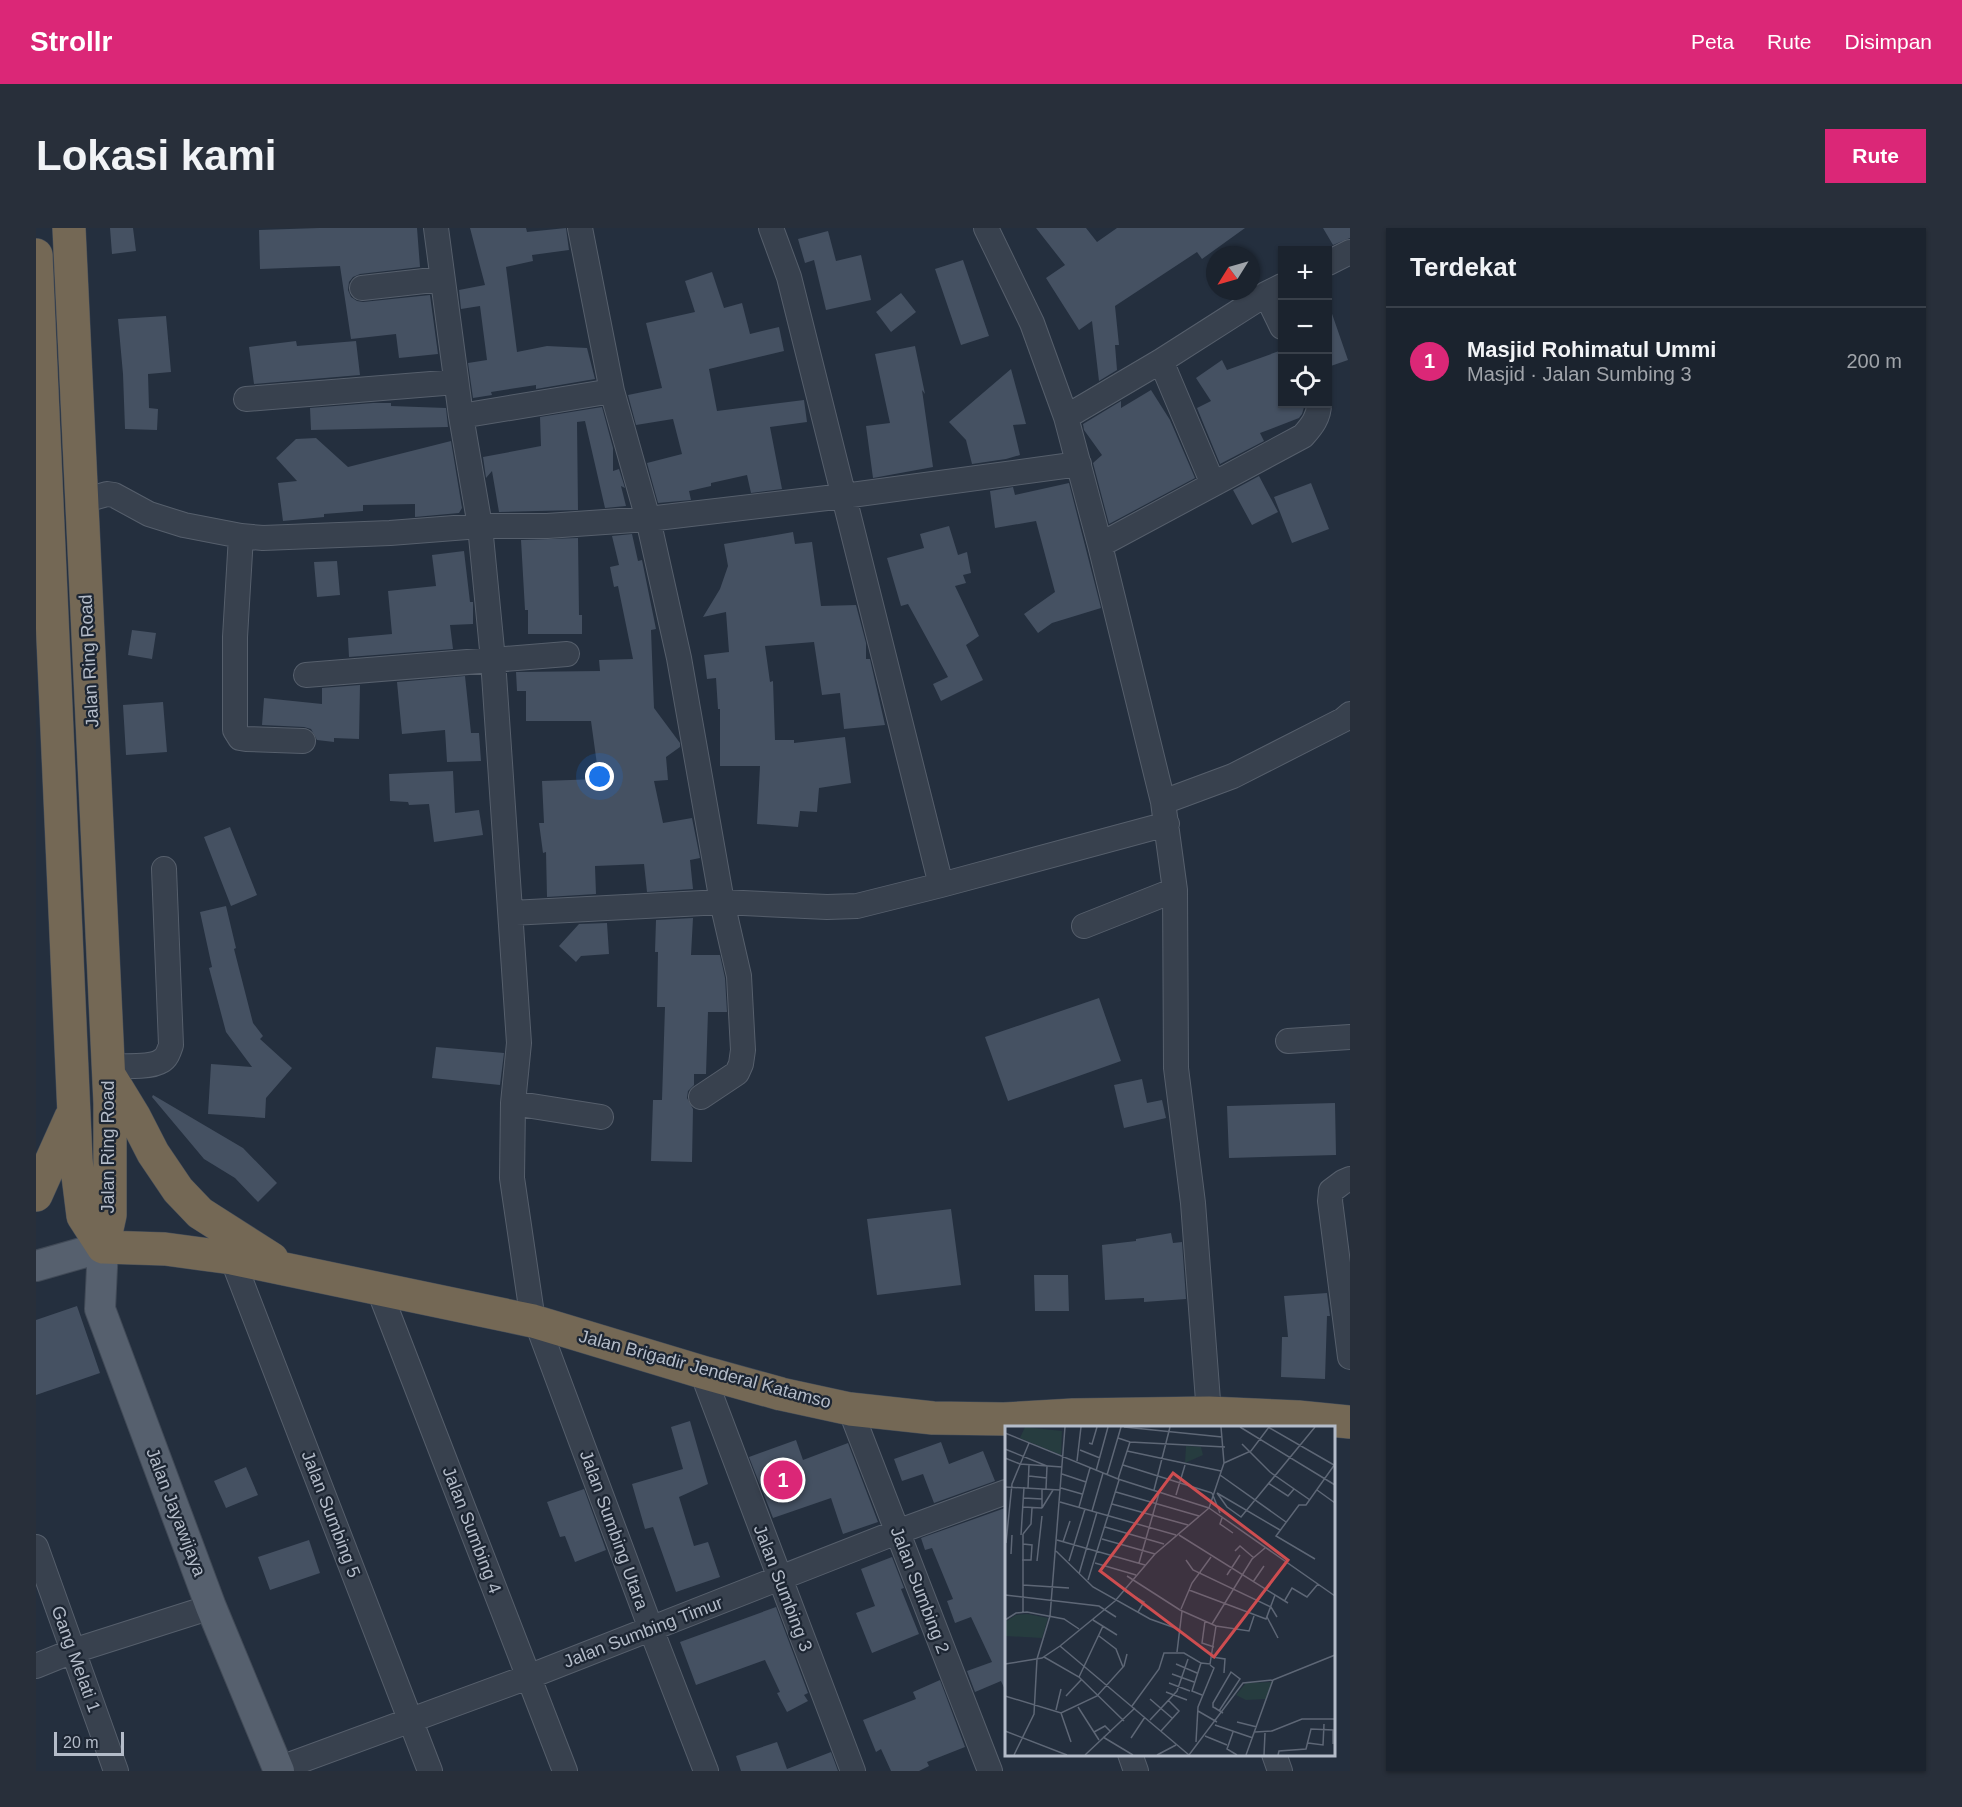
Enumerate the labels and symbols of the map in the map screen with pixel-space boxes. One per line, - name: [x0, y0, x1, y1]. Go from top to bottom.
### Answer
- north arrow: [1206, 246, 1260, 300]
- street label: Jalan Ring Road: [76, 594, 102, 728]
- your location: [585, 762, 614, 791]
- street label: Jalan Ring Road: [98, 1080, 118, 1214]
- street label: Jalan Brigadir Jenderal Katamso: [577, 1326, 833, 1412]
- inset map: [1005, 1426, 1335, 1756]
- street label: Jalan Jayawijaya: [142, 1445, 210, 1580]
- street label: Jalan Sumbing 5: [298, 1448, 364, 1580]
- street label: Jalan Sumbing Utara: [576, 1448, 652, 1613]
- pin: 1: [764, 1458, 802, 1502]
- street label: Jalan Sumbing 4: [439, 1464, 505, 1596]
- street label: Jalan Sumbing 3: [750, 1522, 816, 1654]
- street label: Jalan Sumbing 2: [887, 1524, 953, 1656]
- street label: Jalan Sumbing Timur: [560, 1592, 726, 1672]
- street label: Gang Melati 1: [47, 1603, 105, 1715]
- scale bar: [54, 1729, 124, 1756]

